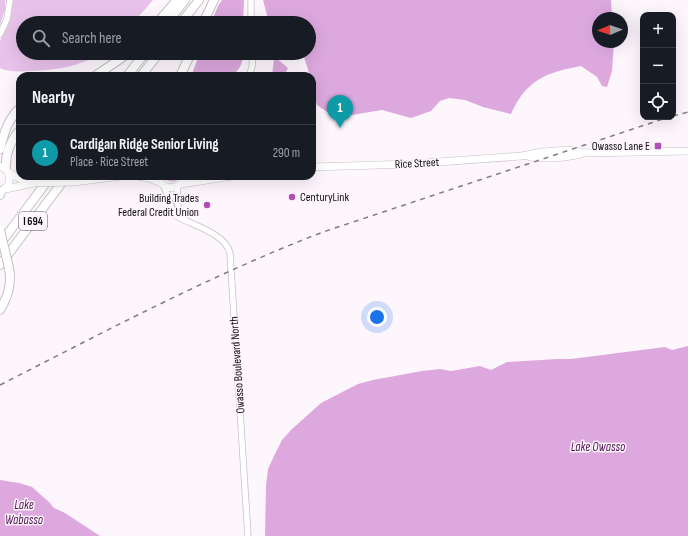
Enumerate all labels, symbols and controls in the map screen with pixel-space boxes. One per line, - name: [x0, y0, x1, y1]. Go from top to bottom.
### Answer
- north arrow: [592, 12, 628, 48]
- map controls: [640, 12, 676, 120]
- button: +: [640, 12, 676, 48]
- search box: [16, 16, 316, 60]
- icon: search: [30, 27, 52, 49]
- text: Search here: [62, 29, 122, 48]
- button: −: [640, 48, 676, 84]
- button: locate: [640, 84, 676, 120]
- text: Nearby: [32, 88, 75, 108]
- pin: 1: [327, 95, 353, 128]
- text: Cardigan Ridge Senior Living: [70, 135, 219, 154]
- place label: Owasso Lane E: [592, 139, 650, 154]
- marker: Owasso Lane E: [653, 141, 663, 151]
- text: 1: [42, 145, 48, 161]
- text: 290 m: [273, 145, 300, 161]
- text: Place · Rice Street: [70, 154, 148, 170]
- street label: Rice Street: [394, 155, 440, 172]
- place label: CenturyLink: [300, 190, 349, 205]
- place label: Building Trades Federal Credit Union: [118, 191, 199, 220]
- marker: CenturyLink: [287, 192, 297, 202]
- marker: Building Trades Federal Credit Union: [202, 200, 212, 210]
- road number: I 694: [19, 212, 47, 230]
- your location: [367, 307, 387, 327]
- street label: Owasso Boulevard North: [227, 316, 248, 414]
- water label: Lake Owasso: [571, 439, 626, 455]
- water label: Lake Wabasso: [5, 497, 44, 528]

